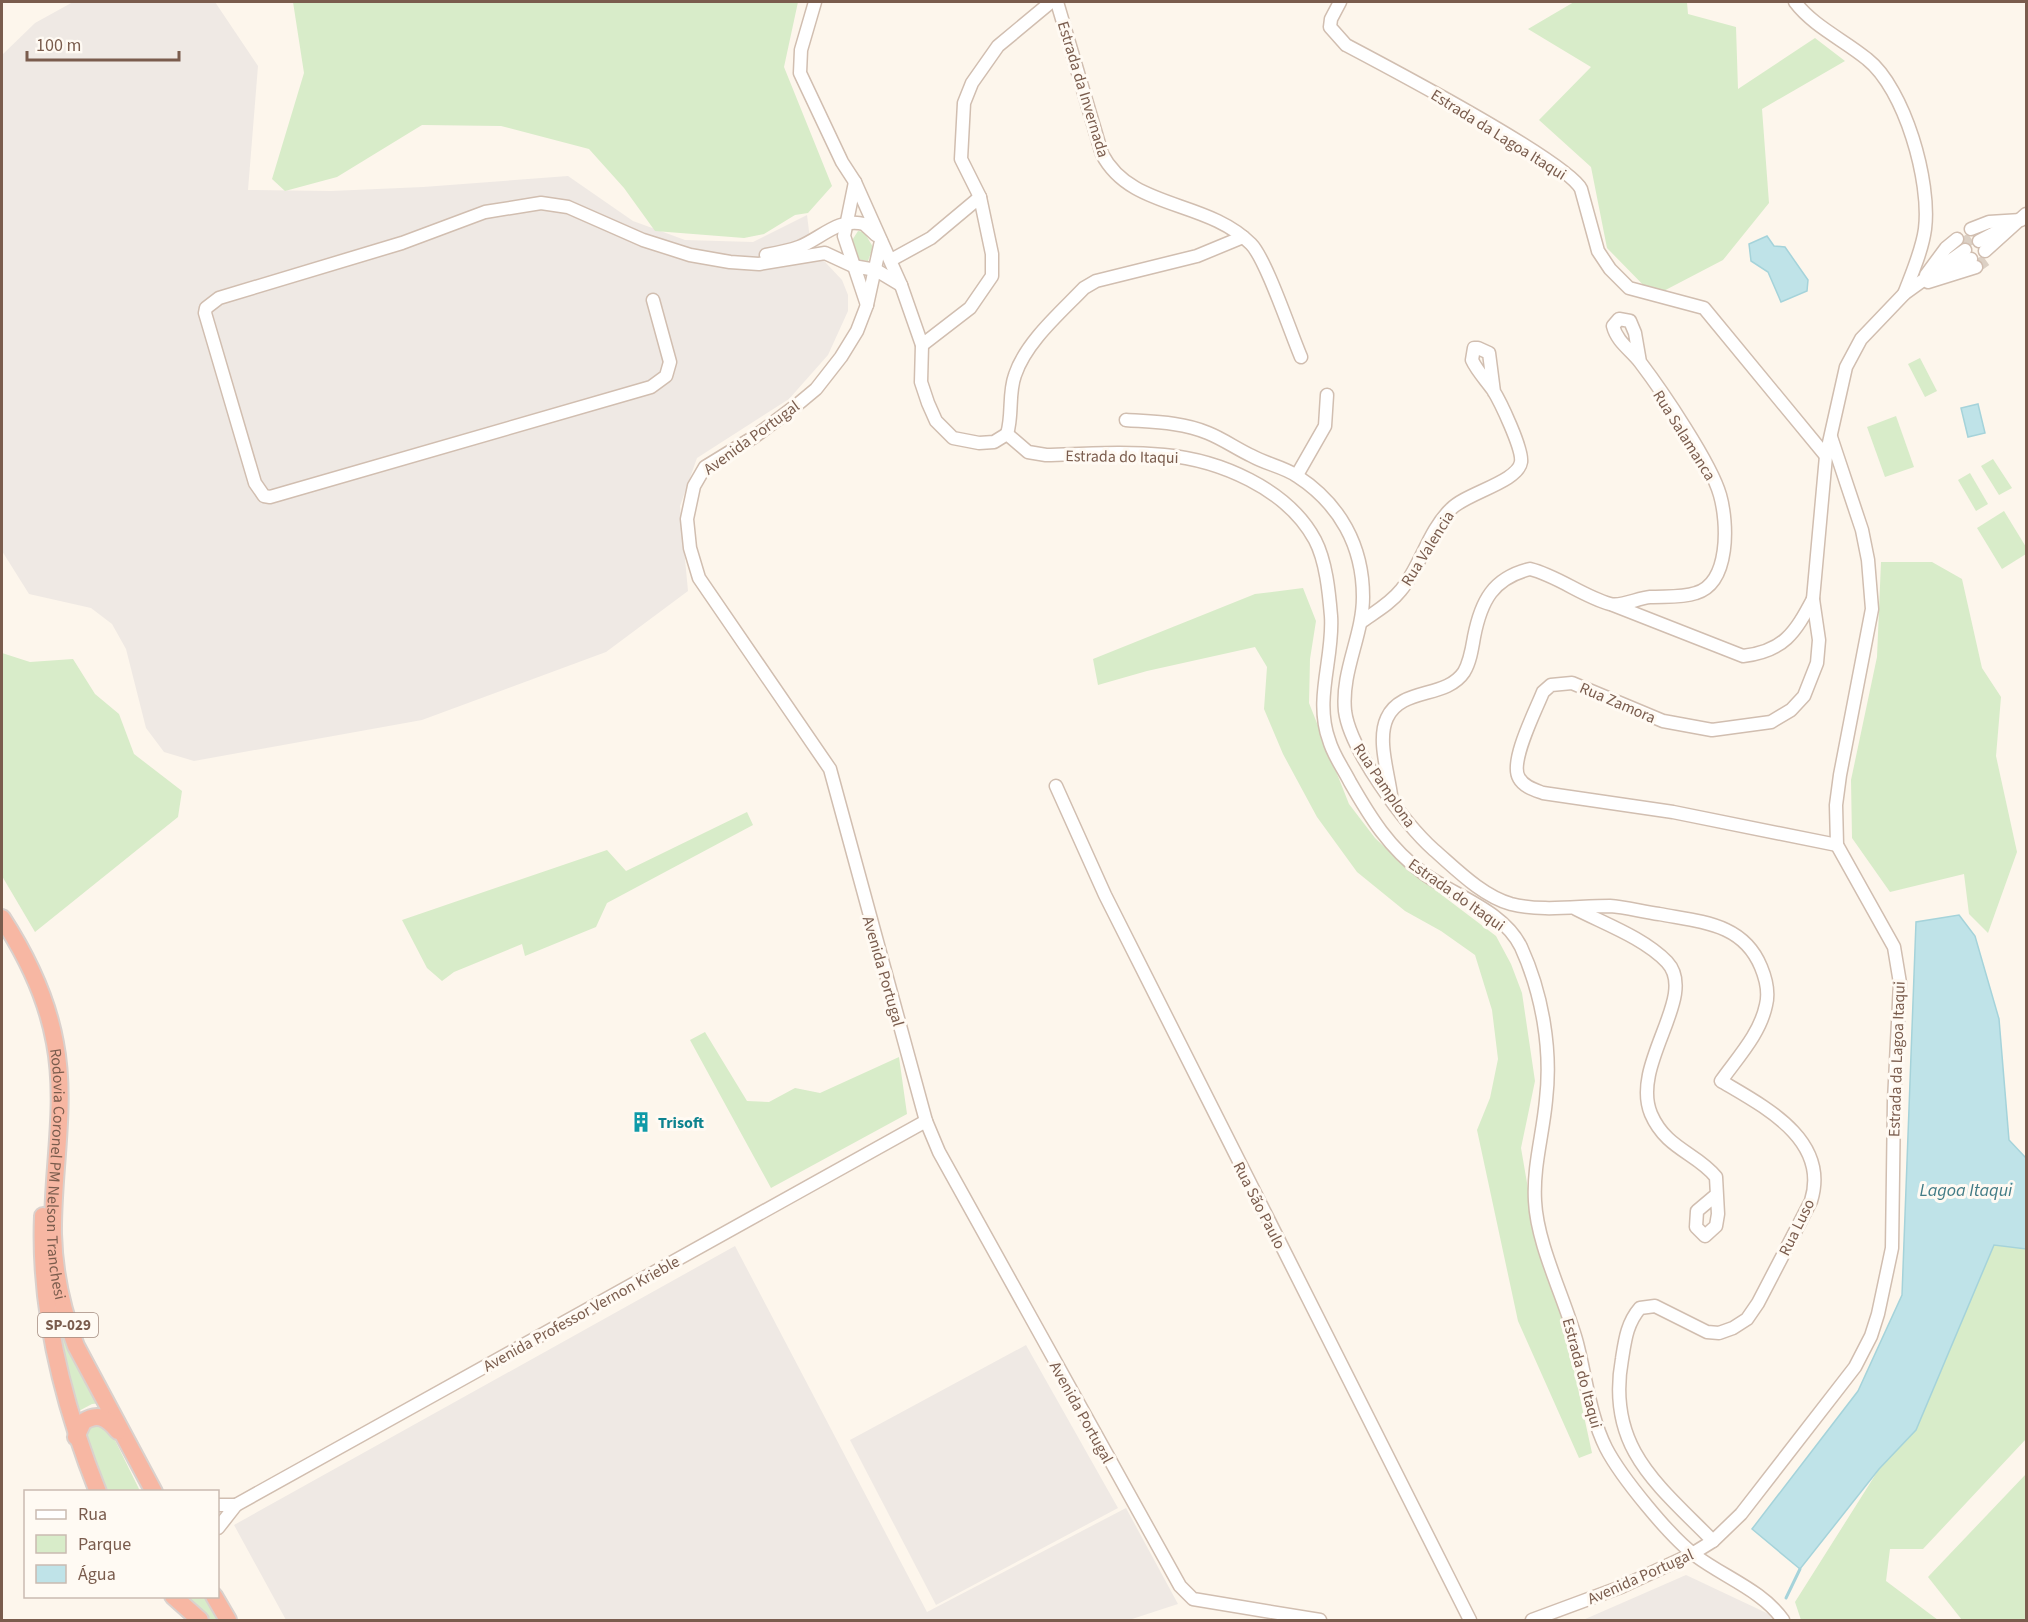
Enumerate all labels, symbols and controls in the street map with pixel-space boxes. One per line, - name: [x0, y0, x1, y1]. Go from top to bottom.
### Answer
- street label: Estrada da Invernada: [1052, 18, 1114, 160]
- scale bar: [27, 24, 178, 62]
- text: 100 m: [36, 33, 81, 58]
- street label: Estrada da Lagoa Itaqui: [1426, 84, 1570, 186]
- street label: Rua Salamanca: [1648, 386, 1721, 485]
- street label: Avenida Portugal: [699, 395, 804, 480]
- street label: Estrada do Itaqui: [1065, 445, 1179, 469]
- street label: Rua Valencia: [1396, 507, 1460, 590]
- street label: Rua Zamora: [1576, 677, 1659, 729]
- street label: Rua Pamplona: [1348, 739, 1420, 832]
- street label: Estrada do Itaqui: [1404, 853, 1509, 936]
- street label: Avenida Portugal: [857, 914, 909, 1029]
- street label: Estrada da Lagoa Itaqui: [1883, 981, 1911, 1137]
- street label: Rodovia Coronel PM Nelson Tranchesi: [41, 1047, 71, 1302]
- building icon: Trisoft: [629, 1110, 653, 1134]
- place label: Trisoft: [658, 1112, 704, 1134]
- street label: Rua São Paulo: [1228, 1158, 1291, 1253]
- water label: Lagoa Itaqui: [1920, 1178, 2013, 1203]
- street label: Rua Luso: [1774, 1195, 1820, 1260]
- street label: Avenida Professor Vernon Krieble: [479, 1251, 684, 1377]
- road number: SP-029: [38, 1313, 98, 1337]
- street label: Estrada do Itaqui: [1557, 1316, 1607, 1431]
- street label: Avenida Portugal: [1044, 1357, 1118, 1468]
- legend: [24, 1490, 219, 1598]
- text: Rua: [78, 1502, 107, 1527]
- text: Parque: [78, 1532, 131, 1557]
- street label: Avenida Portugal: [1584, 1544, 1697, 1610]
- text: Água: [78, 1562, 116, 1587]

